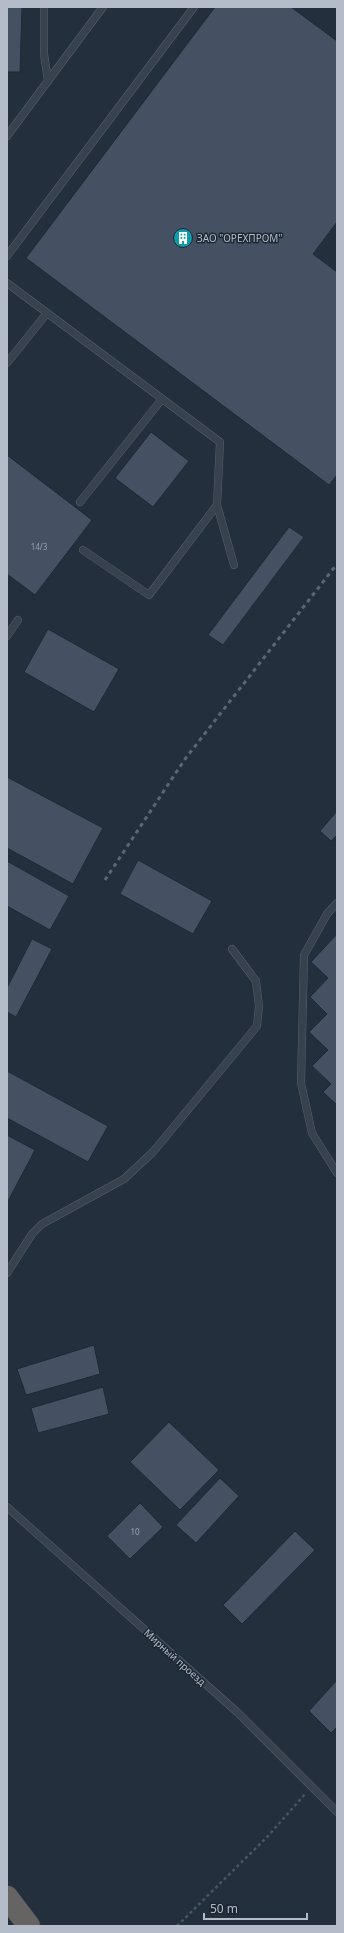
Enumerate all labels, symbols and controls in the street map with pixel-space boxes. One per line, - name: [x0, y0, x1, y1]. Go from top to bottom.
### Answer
- building icon: ЗАО "ОРЕХПРОМ": [172, 227, 194, 249]
- place label: ЗАО "ОРЕХПРОМ": [197, 231, 282, 245]
- house number: 14/3: [31, 541, 48, 552]
- house number: 10: [130, 1526, 140, 1537]
- street label: Мирный проезд: [141, 1626, 209, 1688]
- scale bar: [204, 1895, 307, 1921]
- text: 50 m: [210, 1900, 238, 1917]

